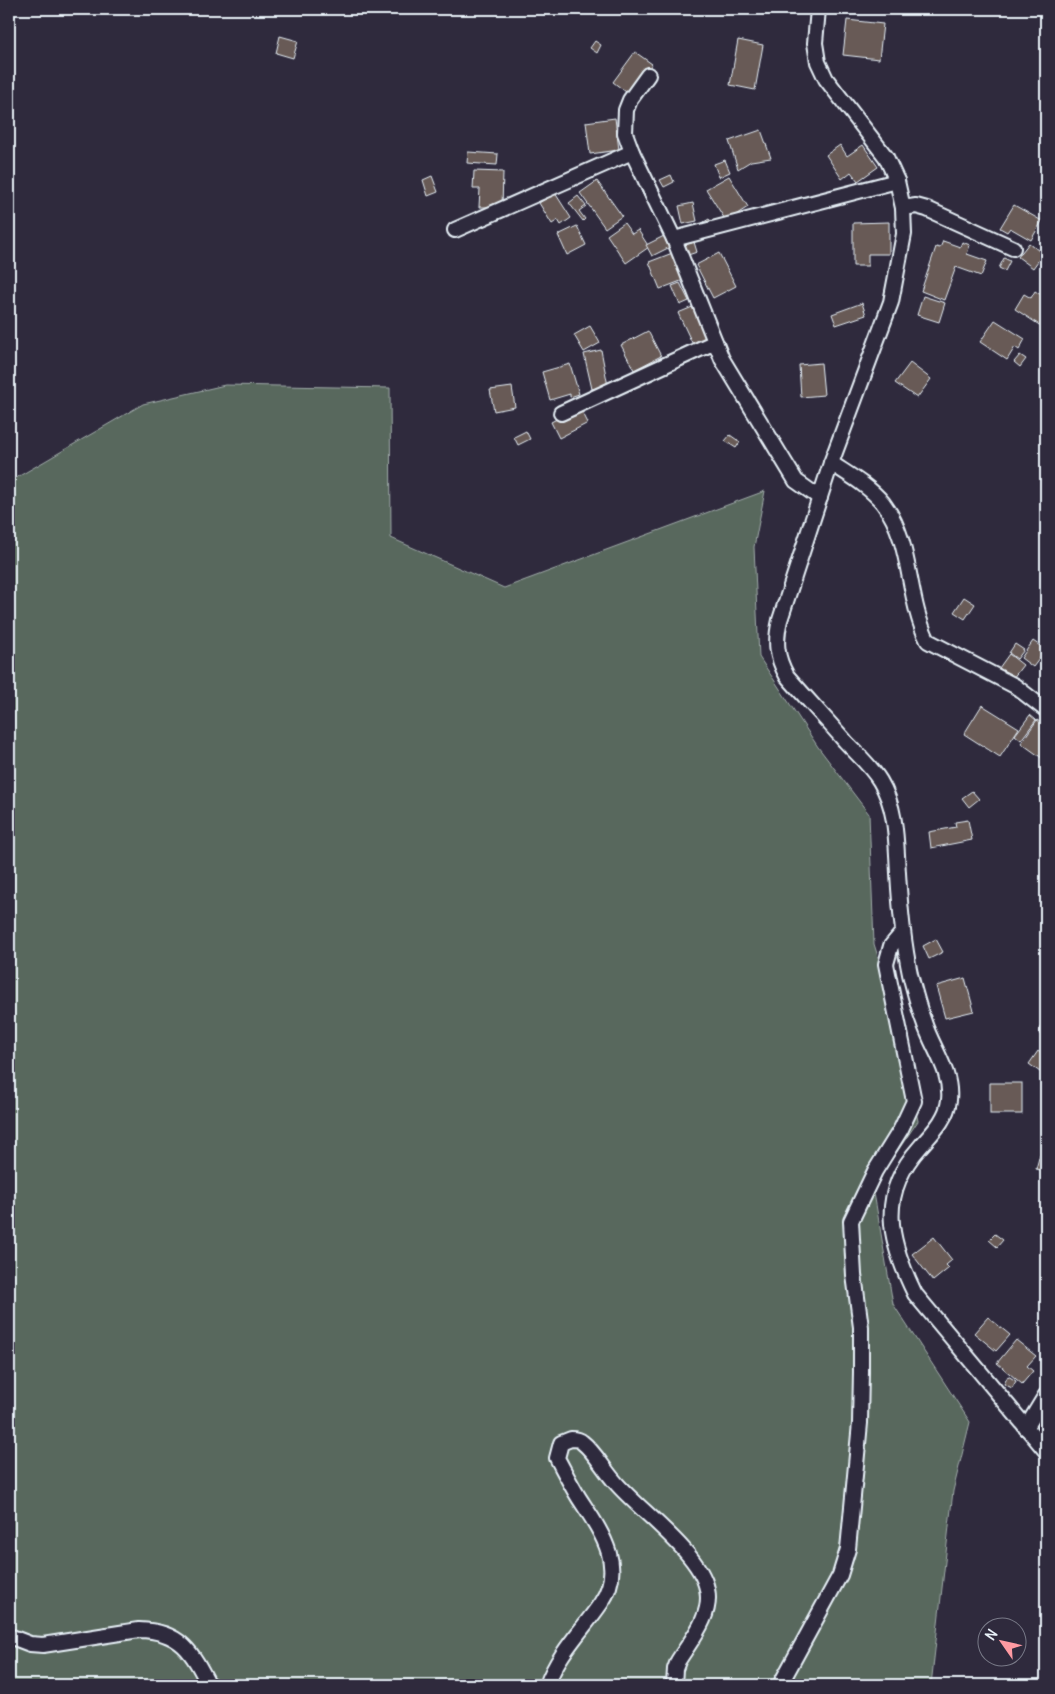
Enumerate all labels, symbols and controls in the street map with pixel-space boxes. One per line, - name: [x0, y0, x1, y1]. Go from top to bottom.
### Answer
- north arrow: [978, 1616, 1028, 1666]
- text: N: [981, 1626, 1001, 1644]

